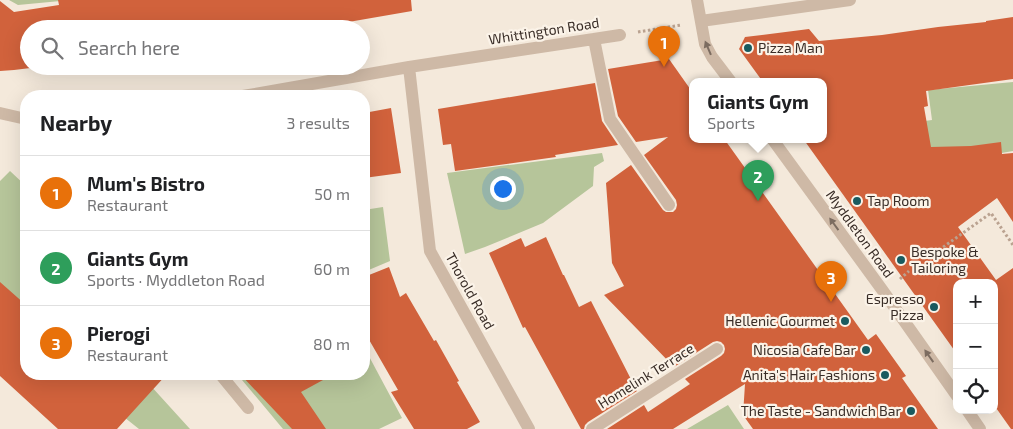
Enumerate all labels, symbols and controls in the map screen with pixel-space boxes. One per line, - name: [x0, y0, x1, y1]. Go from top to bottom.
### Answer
- street label: Whittington Road: [487, 13, 600, 48]
- search box: [20, 20, 370, 75]
- pin: 1: [648, 26, 680, 67]
- icon: search: [38, 34, 66, 62]
- text: Search here: [78, 36, 180, 59]
- place label: Pizza Man: [758, 39, 823, 56]
- one-way arrow: [703, 41, 711, 55]
- marker: Pizza Man: [742, 42, 754, 54]
- popup: [689, 78, 827, 143]
- text: Giants Gym: [707, 90, 809, 113]
- text: Nearby: [40, 110, 112, 135]
- text: 3 results: [287, 113, 350, 132]
- text: Sports: [707, 113, 755, 132]
- pin: 2: [742, 160, 774, 201]
- text: Mum's Bistro: [87, 172, 205, 195]
- your location: [490, 176, 516, 202]
- text: 1: [53, 184, 59, 203]
- text: 50 m: [314, 184, 350, 203]
- street label: Myddleton Road: [823, 187, 898, 281]
- place label: Tap Room: [867, 192, 930, 209]
- text: Restaurant: [87, 195, 168, 214]
- marker: Tap Room: [851, 195, 863, 207]
- one-way arrow: [829, 217, 839, 231]
- place label: Bespoke & Tailoring: [911, 243, 979, 276]
- text: Giants Gym: [87, 247, 189, 270]
- street label: Thorold Road: [442, 249, 499, 332]
- marker: Bespoke & Tailoring: [895, 254, 907, 266]
- text: 2: [51, 259, 61, 278]
- text: 60 m: [314, 259, 350, 278]
- pin: 3: [815, 261, 847, 302]
- text: Sports · Myddleton Road: [87, 270, 265, 289]
- map controls: [953, 279, 998, 414]
- button: +: [953, 279, 998, 324]
- place label: Espresso Pizza: [866, 290, 924, 323]
- marker: Espresso Pizza: [928, 301, 940, 313]
- place label: Hellenic Gourmet: [725, 312, 835, 329]
- marker: Hellenic Gourmet: [839, 315, 851, 327]
- text: Pierogi: [87, 322, 150, 345]
- button: −: [953, 324, 998, 369]
- text: 3: [51, 334, 61, 353]
- text: 80 m: [313, 334, 350, 353]
- street label: Homelink Terrace: [595, 339, 697, 412]
- place label: Nicosia Cafe Bar: [753, 341, 856, 358]
- marker: Nicosia Cafe Bar: [860, 344, 872, 356]
- text: Restaurant: [87, 345, 168, 364]
- one-way arrow: [924, 349, 934, 363]
- place label: Anita's Hair Fashions: [743, 366, 875, 383]
- marker: Anita's Hair Fashions: [879, 369, 891, 381]
- button: locate: [953, 369, 998, 414]
- place label: The Taste - Sandwich Bar: [741, 402, 901, 419]
- marker: The Taste - Sandwich Bar: [905, 405, 917, 417]

